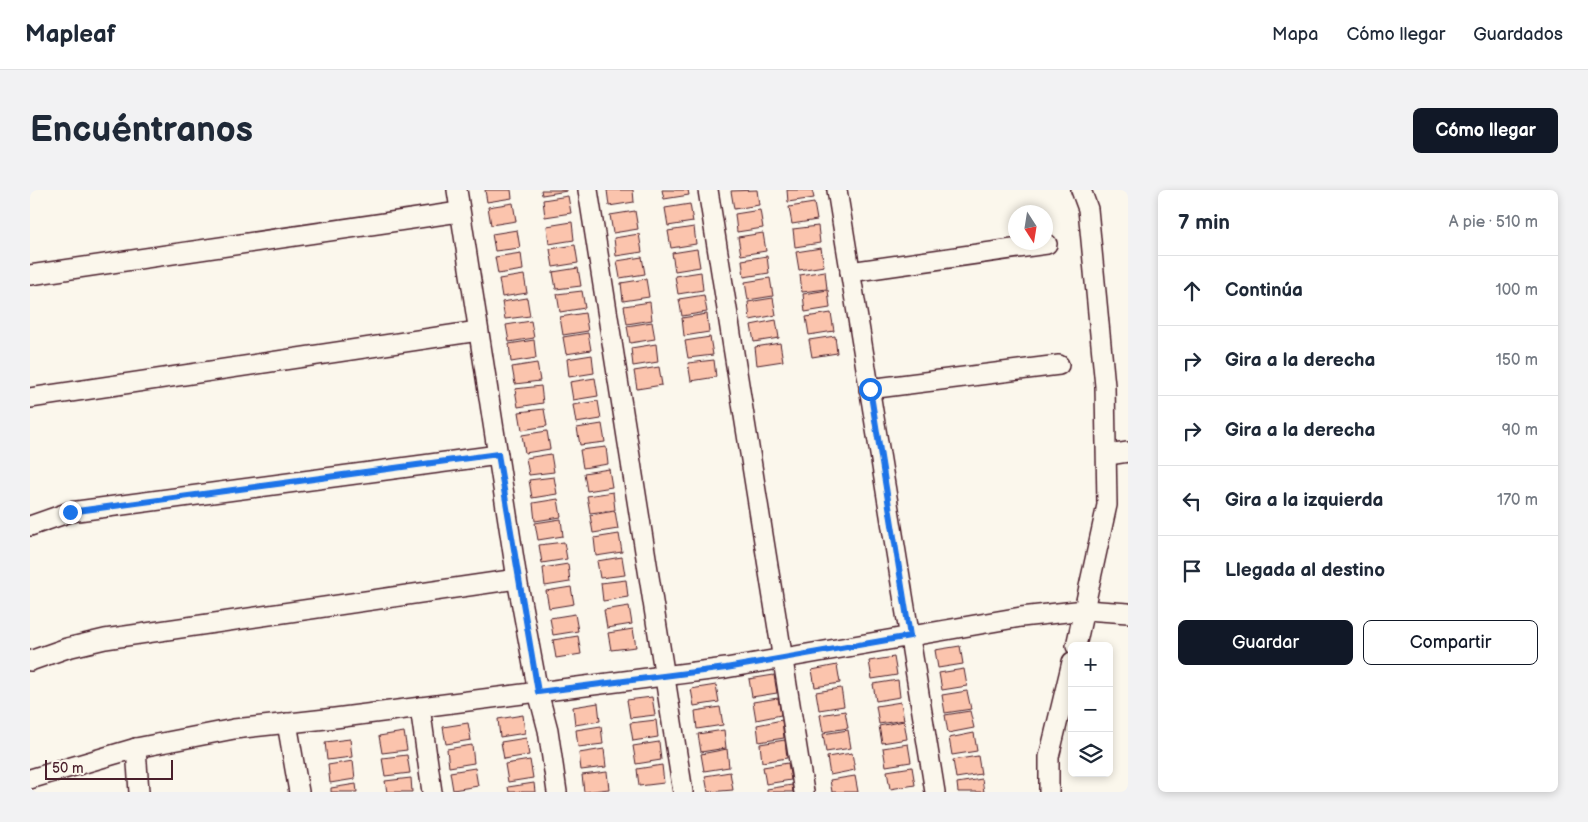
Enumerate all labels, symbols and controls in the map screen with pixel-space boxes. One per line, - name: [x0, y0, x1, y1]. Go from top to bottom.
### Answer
- text: Mapleaf: [25, 20, 116, 49]
- text: Mapa: [1272, 24, 1318, 45]
- text: Cómo llegar: [1346, 24, 1445, 45]
- text: Guardados: [1473, 24, 1563, 45]
- button: Cómo llegar: [1413, 108, 1558, 153]
- text: Encuéntranos: [30, 109, 253, 152]
- north arrow: [1008, 205, 1053, 250]
- text: 7 min: [1178, 210, 1230, 235]
- text: A pie · 510 m: [1449, 213, 1538, 232]
- icon: ahead: [1178, 277, 1206, 305]
- text: Continúa: [1225, 279, 1303, 302]
- text: 100 m: [1495, 281, 1538, 300]
- icon: right: [1178, 347, 1206, 375]
- text: Gira a la derecha: [1225, 349, 1375, 372]
- text: 150 m: [1496, 351, 1538, 370]
- route start: [859, 378, 882, 401]
- icon: right: [1178, 417, 1206, 445]
- text: Gira a la derecha: [1225, 419, 1375, 442]
- text: 90 m: [1502, 421, 1538, 440]
- icon: left: [1178, 487, 1206, 515]
- text: Gira a la izquierda: [1225, 489, 1383, 512]
- text: 170 m: [1497, 491, 1538, 510]
- route end: [59, 501, 82, 524]
- icon: arrive: [1178, 557, 1206, 585]
- text: Llegada al destino: [1225, 559, 1385, 582]
- button: Guardar: [1178, 620, 1353, 665]
- button: Compartir: [1363, 620, 1538, 665]
- map controls: [1068, 642, 1113, 777]
- button: +: [1068, 642, 1113, 687]
- button: −: [1068, 687, 1113, 732]
- button: layers: [1068, 732, 1113, 777]
- scale bar: [45, 757, 172, 780]
- text: 50 m: [52, 760, 84, 777]

